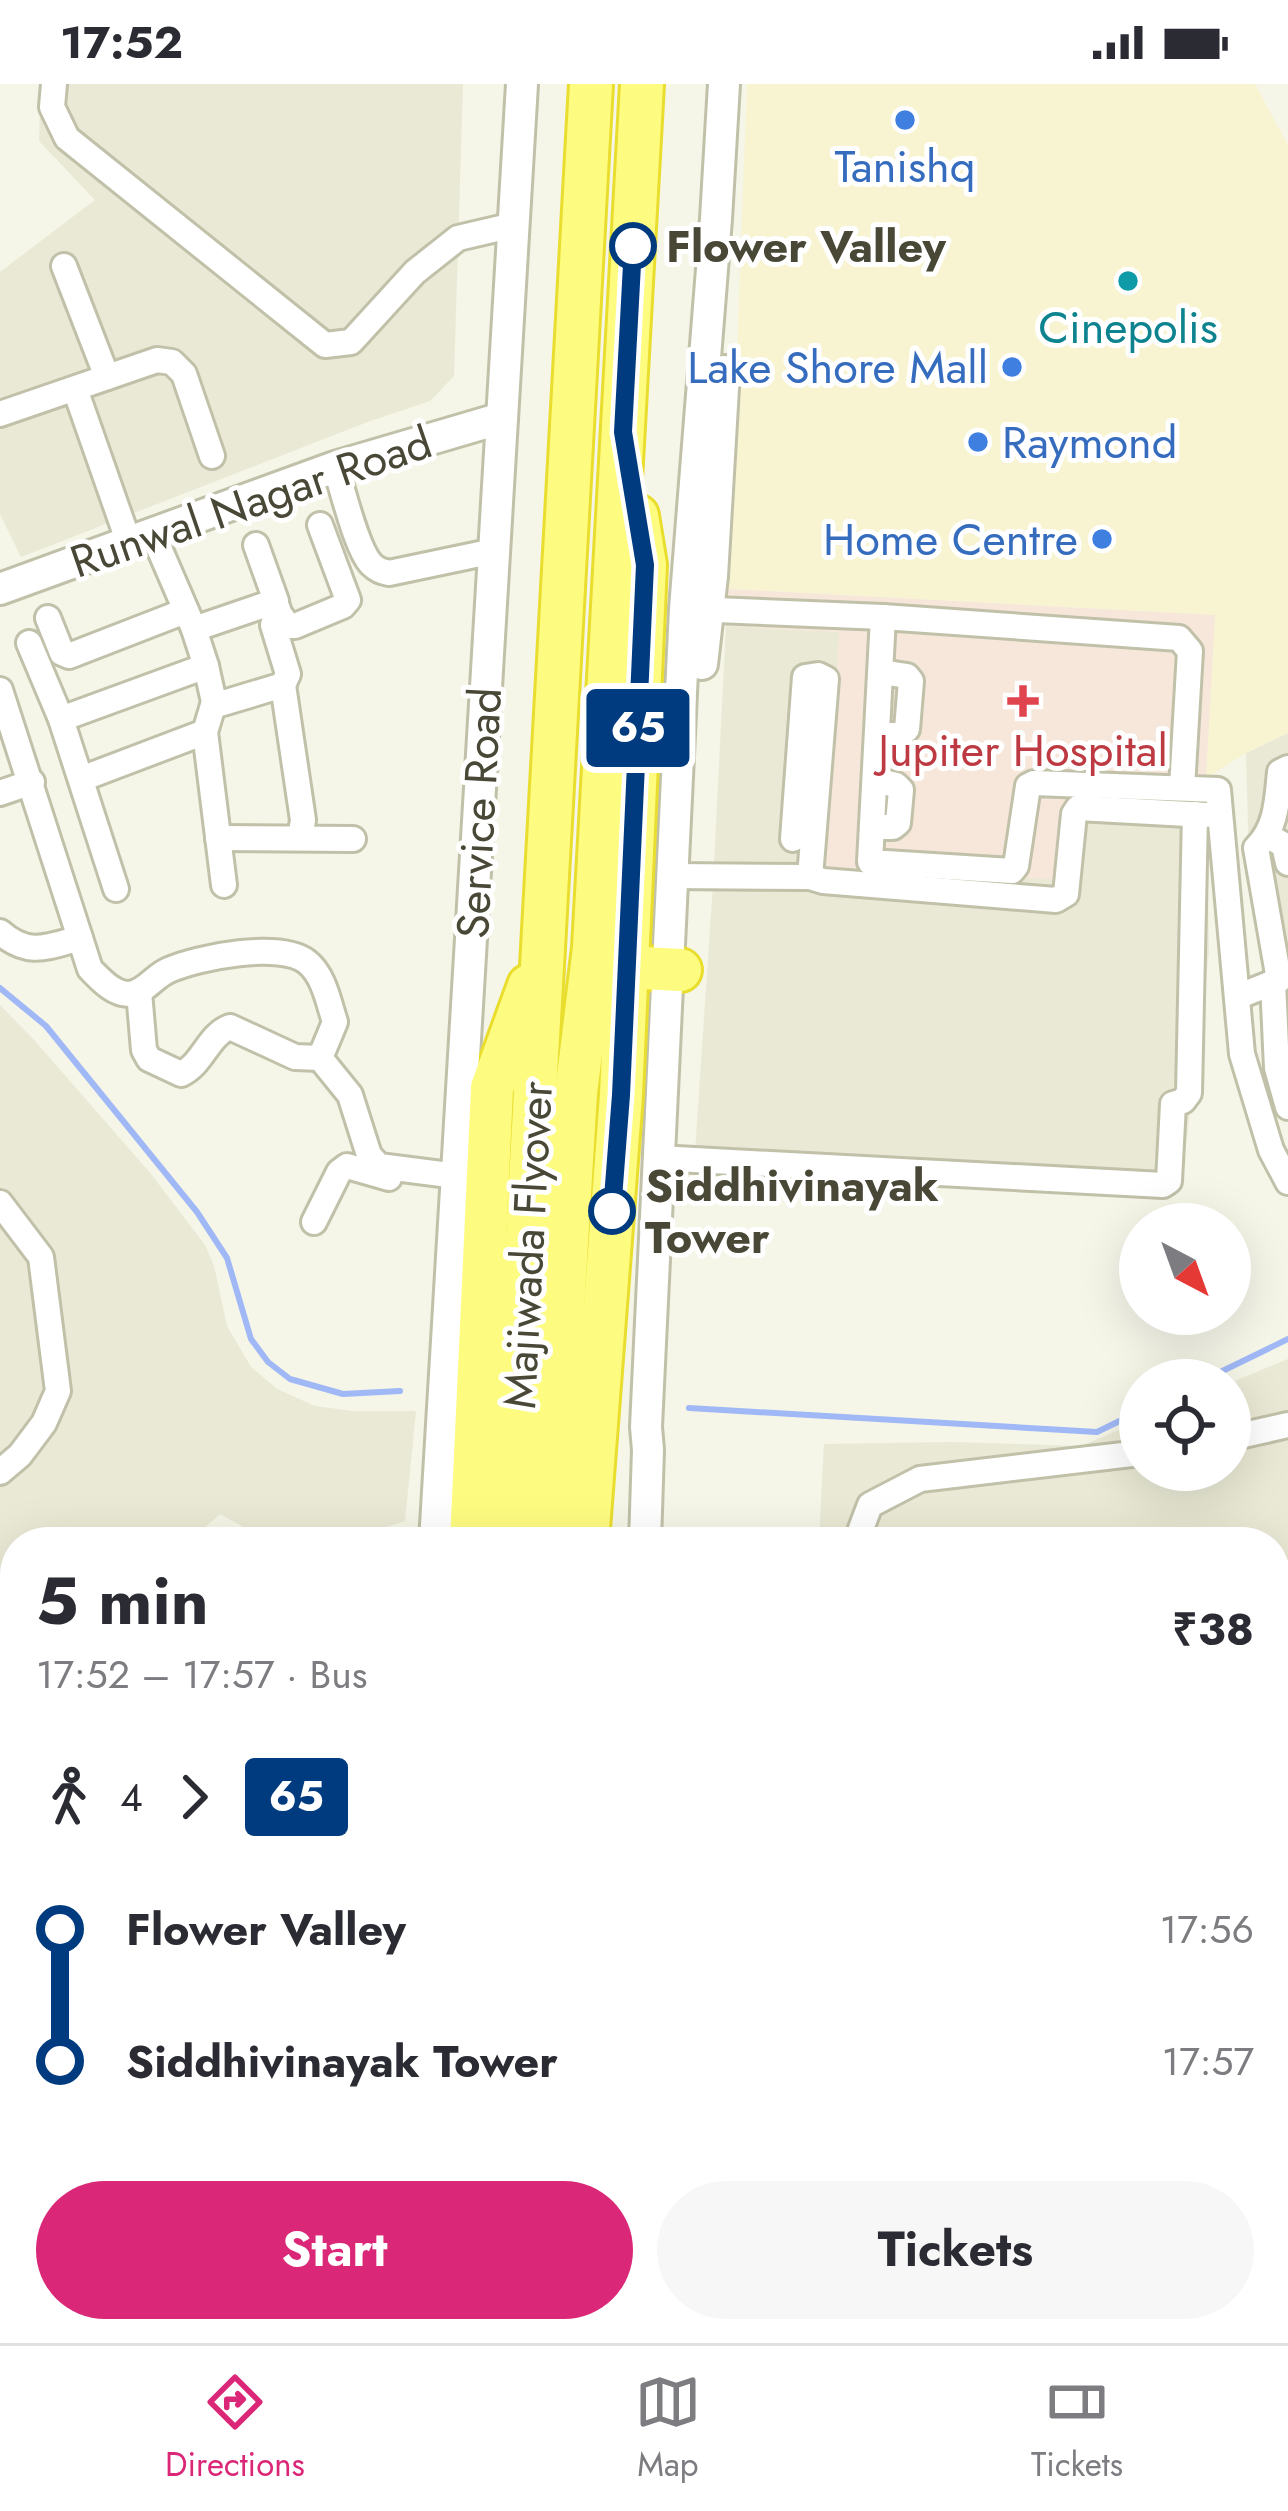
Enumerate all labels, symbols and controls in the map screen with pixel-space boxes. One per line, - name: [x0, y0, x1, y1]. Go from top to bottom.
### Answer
- text: 17:52: [60, 10, 183, 75]
- marker: Tanishq: [892, 107, 918, 133]
- place label: Tanishq: [835, 134, 975, 199]
- place label: Flower Valley: [666, 214, 947, 279]
- marker: Flower Valley: [611, 224, 655, 268]
- marker: Cinepolis: [1115, 268, 1141, 294]
- place label: Cinepolis: [1038, 295, 1218, 360]
- place label: Lake Shore Mall: [687, 335, 988, 400]
- marker: Lake Shore Mall: [999, 354, 1025, 380]
- street label: Runwal Nagar Road: [62, 410, 440, 594]
- place label: Raymond: [1002, 410, 1177, 475]
- marker: Raymond: [965, 429, 991, 455]
- place label: Home Centre: [823, 507, 1078, 572]
- marker: Home Centre: [1089, 526, 1115, 552]
- marker: Jupiter Hospital: [1007, 685, 1039, 717]
- street label: Service Road: [440, 686, 518, 940]
- line badge: 65: [584, 689, 692, 767]
- text: 65: [610, 697, 666, 758]
- place label: Jupiter Hospital: [873, 718, 1168, 783]
- street label: Majiwada Flyover: [487, 1079, 569, 1410]
- place label: Siddhivinayak Tower: [645, 1153, 939, 1270]
- marker: Siddhivinayak Tower: [590, 1189, 634, 1233]
- north arrow: [1119, 1203, 1251, 1335]
- map controls: [1119, 1203, 1251, 1491]
- button: locate: [1119, 1359, 1251, 1491]
- text: 5 min: [36, 1553, 209, 1649]
- text: ₹38: [1172, 1597, 1254, 1662]
- text: 17:52 – 17:57 · Bus: [36, 1646, 367, 1703]
- icon: walk: [36, 1764, 102, 1830]
- icon: forward: [161, 1764, 227, 1830]
- text: 65: [269, 1766, 324, 1827]
- text: 4: [120, 1769, 143, 1826]
- text: Flower Valley: [126, 1897, 406, 1962]
- text: 17:56: [1160, 1901, 1254, 1958]
- text: Siddhivinayak Tower: [126, 2029, 558, 2094]
- text: 17:57: [1162, 2033, 1254, 2090]
- button: Start: [36, 2181, 633, 2319]
- button: Tickets: [657, 2181, 1254, 2319]
- tab: Directions: [165, 2369, 305, 2488]
- tab: Map: [635, 2369, 701, 2488]
- tab: Tickets: [1031, 2369, 1123, 2488]

